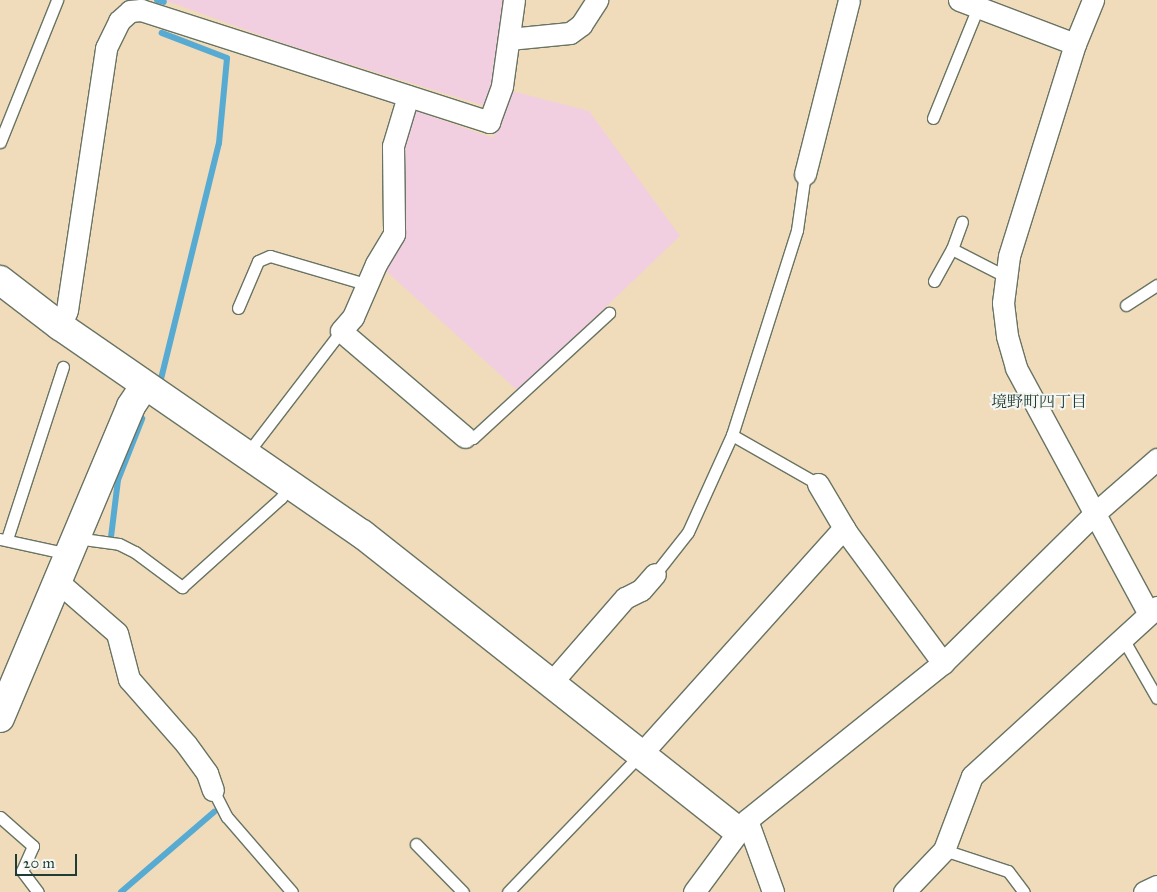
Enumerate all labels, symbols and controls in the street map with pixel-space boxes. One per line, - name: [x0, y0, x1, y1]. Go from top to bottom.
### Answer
- district label: 境野町四丁目: [991, 392, 1087, 412]
- scale bar: [18, 844, 80, 876]
- text: 20 m: [23, 854, 55, 872]

